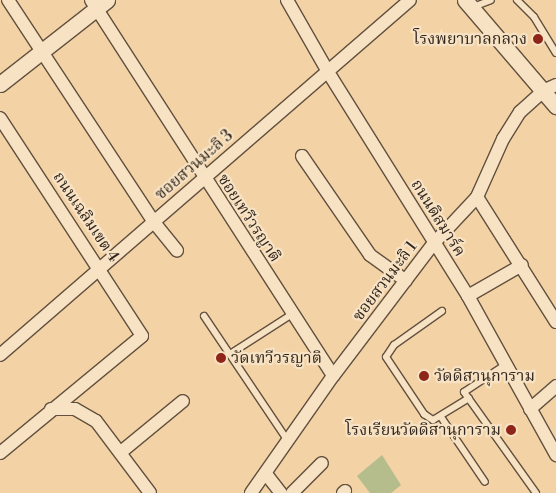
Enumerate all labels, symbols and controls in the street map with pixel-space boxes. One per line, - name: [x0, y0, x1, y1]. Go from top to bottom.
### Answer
- place label: โรงพยาบาลกลาง: [413, 29, 527, 49]
- marker: โรงพยาบาลกลาง: [531, 32, 545, 46]
- street label: ซอยสวนมะลิ 3: [151, 126, 237, 204]
- street label: ถนนเฉลิมเขต 4: [49, 168, 123, 266]
- street label: ซอยเทวีวรญาติ: [213, 170, 285, 266]
- street label: ถนนดิสมาร์ค: [407, 176, 469, 260]
- street label: ซอยสวนมะลิ 1: [349, 237, 421, 325]
- place label: วัดเทวีวรญาติ: [231, 348, 322, 368]
- marker: วัดเทวีวรญาติ: [215, 352, 227, 364]
- place label: วัดดิสานุการาม: [434, 366, 535, 386]
- marker: วัดดิสานุการาม: [418, 370, 430, 382]
- place label: โรงเรียนวัดดิสานุการาม: [345, 420, 501, 440]
- marker: โรงเรียนวัดดิสานุการาม: [505, 424, 517, 436]

